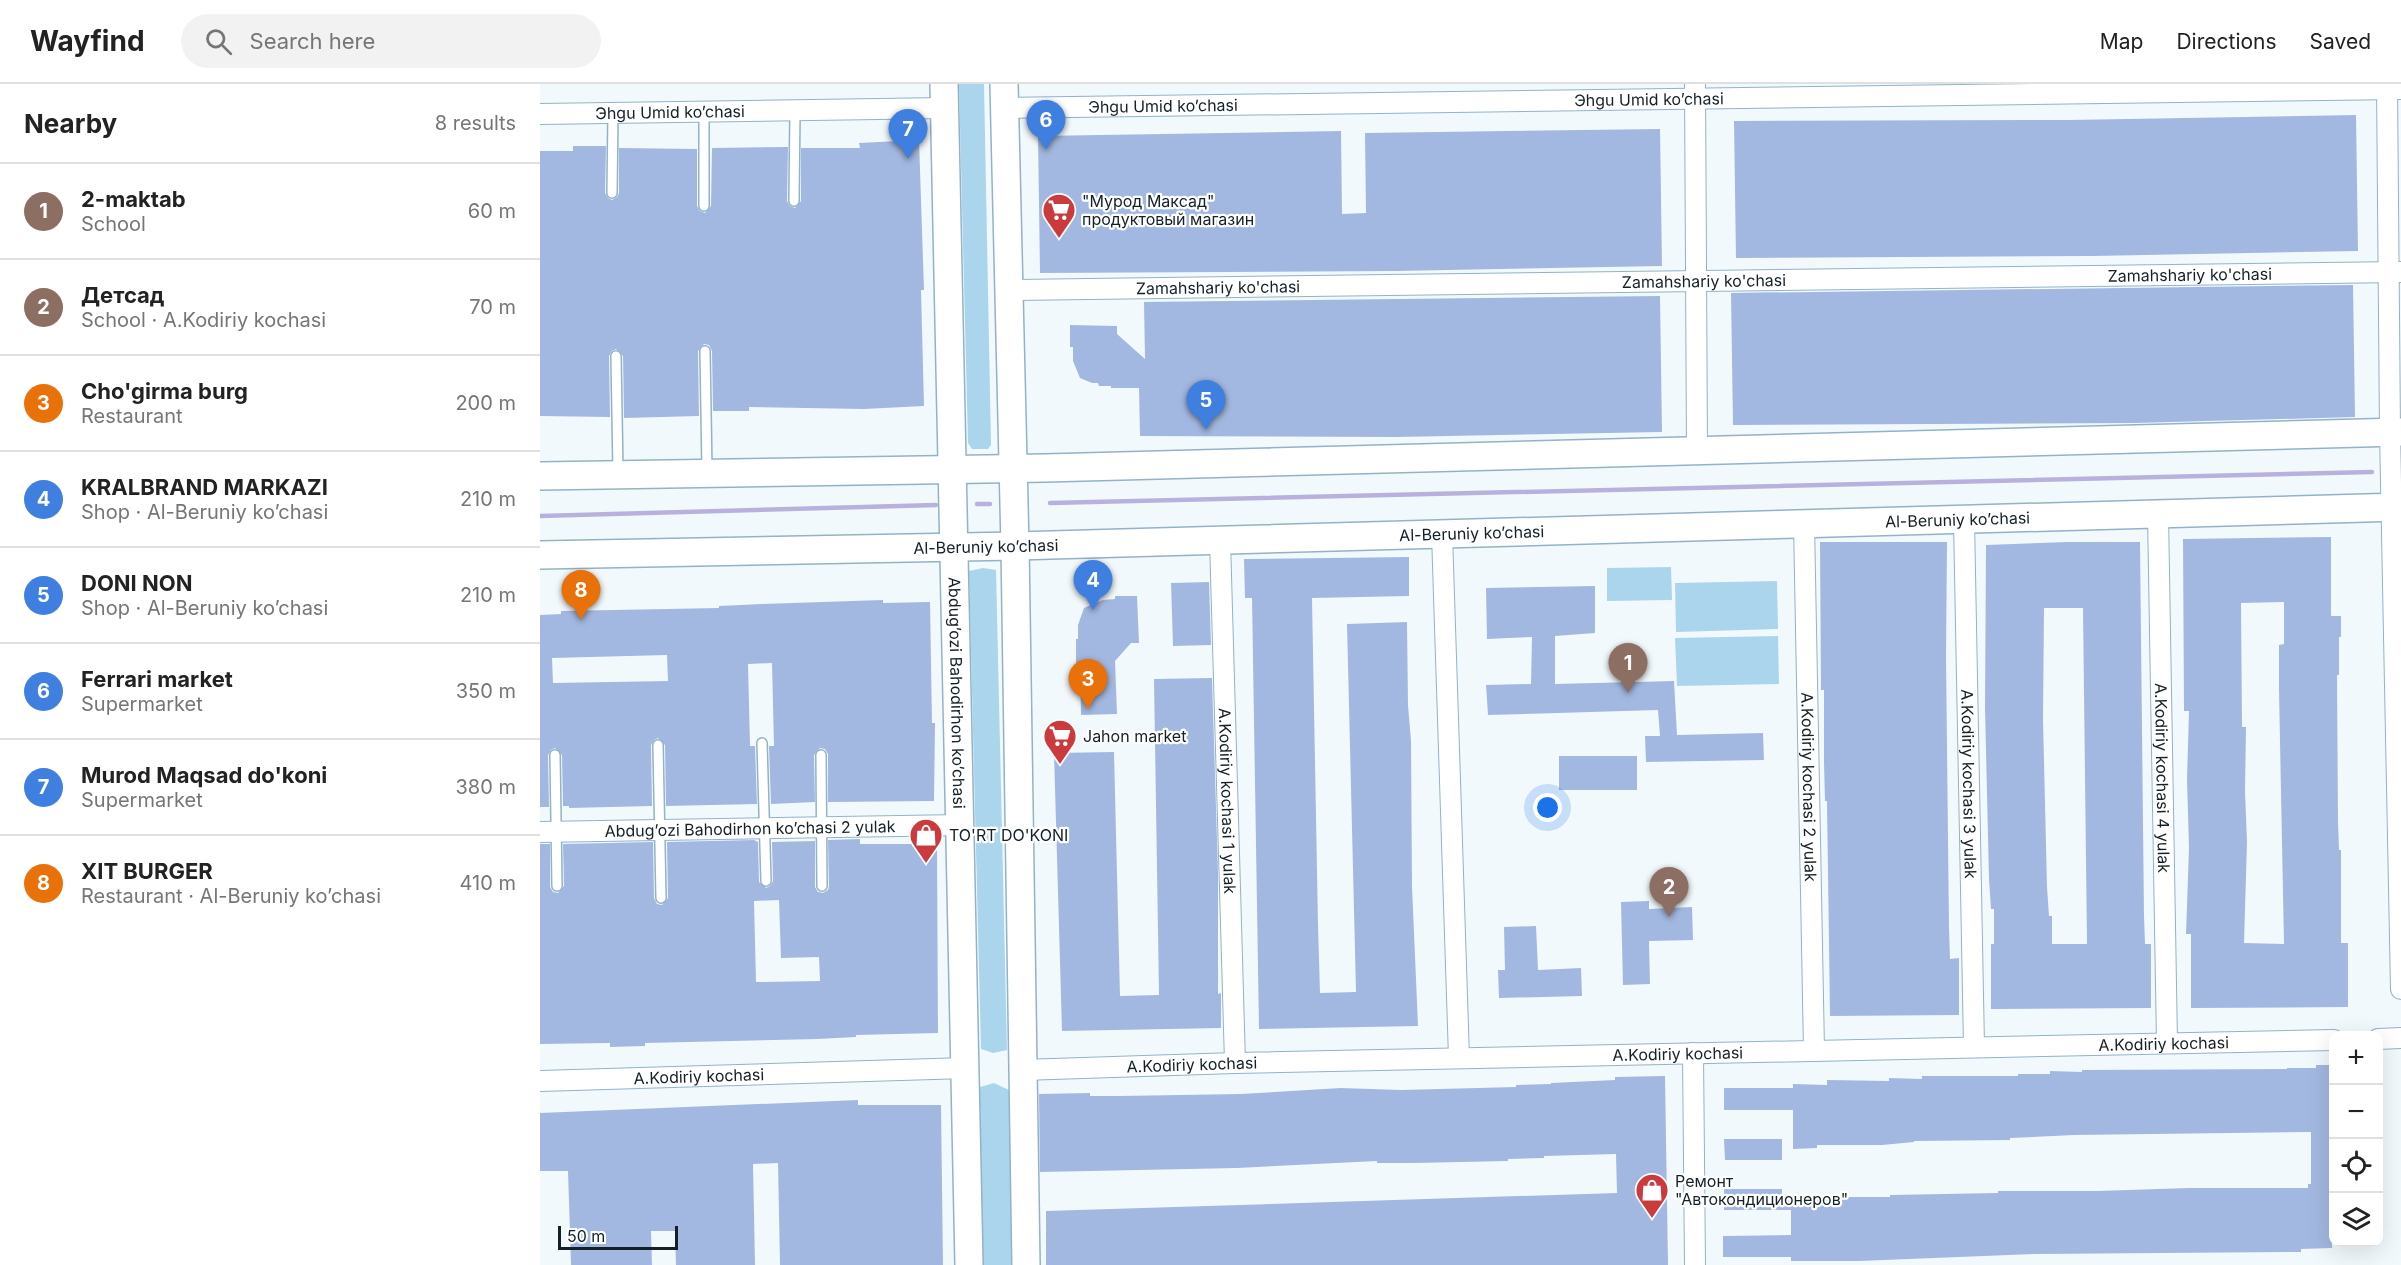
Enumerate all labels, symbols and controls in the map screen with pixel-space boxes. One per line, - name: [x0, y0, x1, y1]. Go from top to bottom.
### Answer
- search box: [181, 14, 601, 68]
- text: Wayfind: [30, 24, 145, 58]
- icon: search: [202, 25, 235, 58]
- text: Search here: [250, 28, 375, 54]
- text: Map: [2100, 29, 2143, 54]
- text: Directions: [2176, 29, 2277, 54]
- text: Saved: [2310, 29, 2371, 54]
- street label: Эhgu Umid ko’chasi: [1574, 88, 1724, 110]
- street label: Эhgu Umid ko’chasi: [1088, 95, 1238, 117]
- pin: 6: [1026, 100, 1066, 150]
- street label: Эhgu Umid ko’chasi: [595, 101, 745, 123]
- text: Nearby: [24, 108, 117, 139]
- pin: 7: [888, 110, 928, 159]
- text: 8 results: [435, 111, 516, 135]
- text: 2-maktab: [81, 186, 186, 212]
- place label: "Мурод Максад" продуктовый магазин: [1082, 191, 1254, 229]
- supermarket icon: "Мурод Максад" продуктовый магазин: [1041, 192, 1077, 239]
- text: 1: [39, 199, 48, 223]
- text: 60 m: [468, 199, 516, 223]
- text: School: [81, 212, 146, 236]
- street label: Zamahshariy ko'chasi: [2108, 264, 2272, 286]
- street label: Zamahshariy ko'chasi: [1622, 270, 1786, 292]
- street label: Zamahshariy ko'chasi: [1136, 276, 1300, 298]
- text: Детсад: [81, 282, 165, 308]
- text: 2: [37, 295, 50, 319]
- text: 70 m: [469, 295, 516, 319]
- text: School · A.Kodiriy kochasi: [81, 308, 326, 332]
- text: Cho'girma burg: [81, 378, 248, 404]
- pin: 5: [1186, 380, 1226, 430]
- text: 3: [37, 391, 50, 415]
- text: 200 m: [455, 391, 516, 415]
- text: Restaurant: [81, 404, 183, 428]
- text: KRALBRAND MARKAZI: [81, 474, 328, 500]
- text: 4: [37, 487, 50, 511]
- text: 210 m: [460, 487, 516, 511]
- text: Shop · Al-Beruniy ko’chasi: [81, 500, 328, 524]
- street label: Al-Beruniy ko’chasi: [1885, 507, 2030, 532]
- street label: Al-Beruniy ko’chasi: [1399, 521, 1545, 545]
- street label: Al-Beruniy ko’chasi: [913, 535, 1059, 558]
- pin: 4: [1074, 560, 1112, 610]
- text: DONI NON: [81, 570, 192, 596]
- pin: 8: [562, 570, 600, 620]
- street label: Abdug’ozi Bahodirhon ko’chasi: [944, 577, 969, 809]
- text: 5: [37, 583, 50, 607]
- text: 210 m: [460, 583, 516, 607]
- text: Shop · Al-Beruniy ko’chasi: [81, 596, 328, 620]
- pin: 1: [1608, 644, 1648, 693]
- pin: 3: [1068, 660, 1108, 709]
- text: Ferrari market: [81, 666, 233, 692]
- text: 6: [37, 679, 50, 703]
- text: 350 m: [456, 679, 516, 703]
- street label: A.Kodiriy kochasi 4 yulak: [2151, 683, 2174, 873]
- street label: A.Kodiriy kochasi 3 yulak: [1957, 689, 1981, 879]
- text: Supermarket: [81, 692, 203, 716]
- street label: A.Kodiriy kochasi 2 yulak: [1797, 692, 1821, 882]
- street label: A.Kodiriy kochasi 1 yulak: [1215, 708, 1240, 894]
- supermarket icon: Jahon market: [1042, 718, 1078, 765]
- place label: Jahon market: [1083, 726, 1186, 746]
- text: Murod Maqsad do'koni: [81, 762, 327, 788]
- text: 7: [38, 775, 49, 799]
- text: 380 m: [456, 775, 516, 799]
- text: Supermarket: [81, 788, 203, 812]
- your location: [1533, 793, 1562, 822]
- street label: Abdug’ozi Bahodirhon ko’chasi 2 yulak: [604, 816, 896, 841]
- shop icon: TO'RT DO'KONI: [908, 817, 944, 864]
- place label: TO'RT DO'KONI: [949, 825, 1068, 845]
- text: XIT BURGER: [81, 858, 213, 884]
- pin: 2: [1650, 868, 1688, 917]
- text: 8: [37, 871, 50, 895]
- text: 410 m: [460, 871, 516, 895]
- text: Restaurant · Al-Beruniy ko’chasi: [81, 884, 381, 908]
- map controls: [2329, 1031, 2383, 1247]
- button: +: [2329, 1031, 2383, 1085]
- street label: A.Kodiriy kochasi: [2098, 1032, 2229, 1055]
- street label: A.Kodiriy kochasi: [1612, 1042, 1743, 1065]
- street label: A.Kodiriy kochasi: [1126, 1053, 1257, 1077]
- street label: A.Kodiriy kochasi: [633, 1064, 765, 1088]
- button: −: [2329, 1085, 2383, 1139]
- button: locate: [2329, 1139, 2383, 1193]
- place label: Ремонт "Автокондиционеров": [1675, 1171, 1848, 1209]
- shop icon: Ремонт "Автокондиционеров": [1634, 1172, 1670, 1219]
- button: layers: [2329, 1193, 2383, 1247]
- scale bar: [558, 1223, 678, 1250]
- text: 50 m: [567, 1226, 605, 1246]

